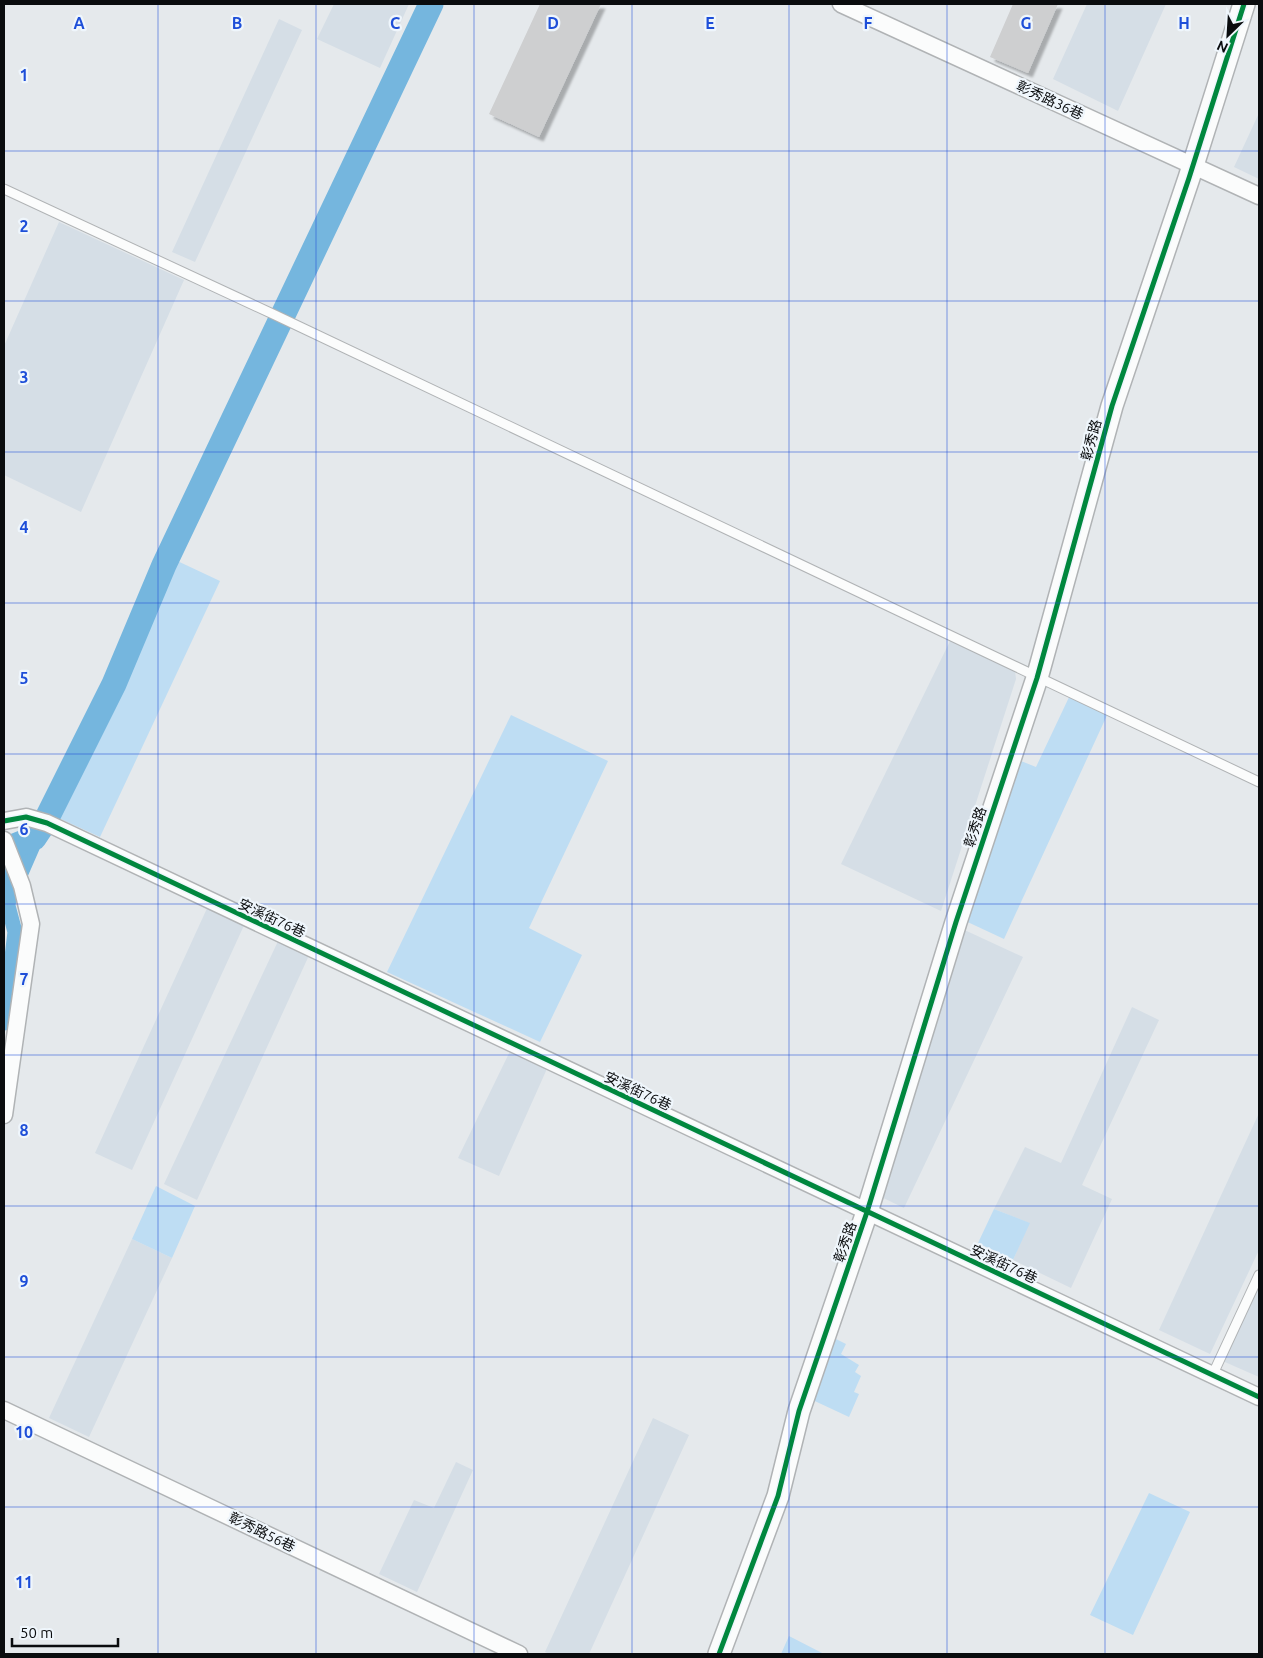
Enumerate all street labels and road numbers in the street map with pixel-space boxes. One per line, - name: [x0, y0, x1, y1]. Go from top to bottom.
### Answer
- street label: 彰秀路36巷: [1014, 78, 1086, 122]
- street label: 彰秀路: [1078, 418, 1104, 462]
- street label: 彰秀路: [961, 805, 989, 849]
- street label: 安溪街76巷: [236, 896, 308, 940]
- street label: 安溪街76巷: [602, 1069, 674, 1113]
- street label: 彰秀路: [831, 1220, 859, 1264]
- street label: 安溪街76巷: [968, 1242, 1040, 1286]
- street label: 彰秀路56巷: [226, 1509, 298, 1555]

